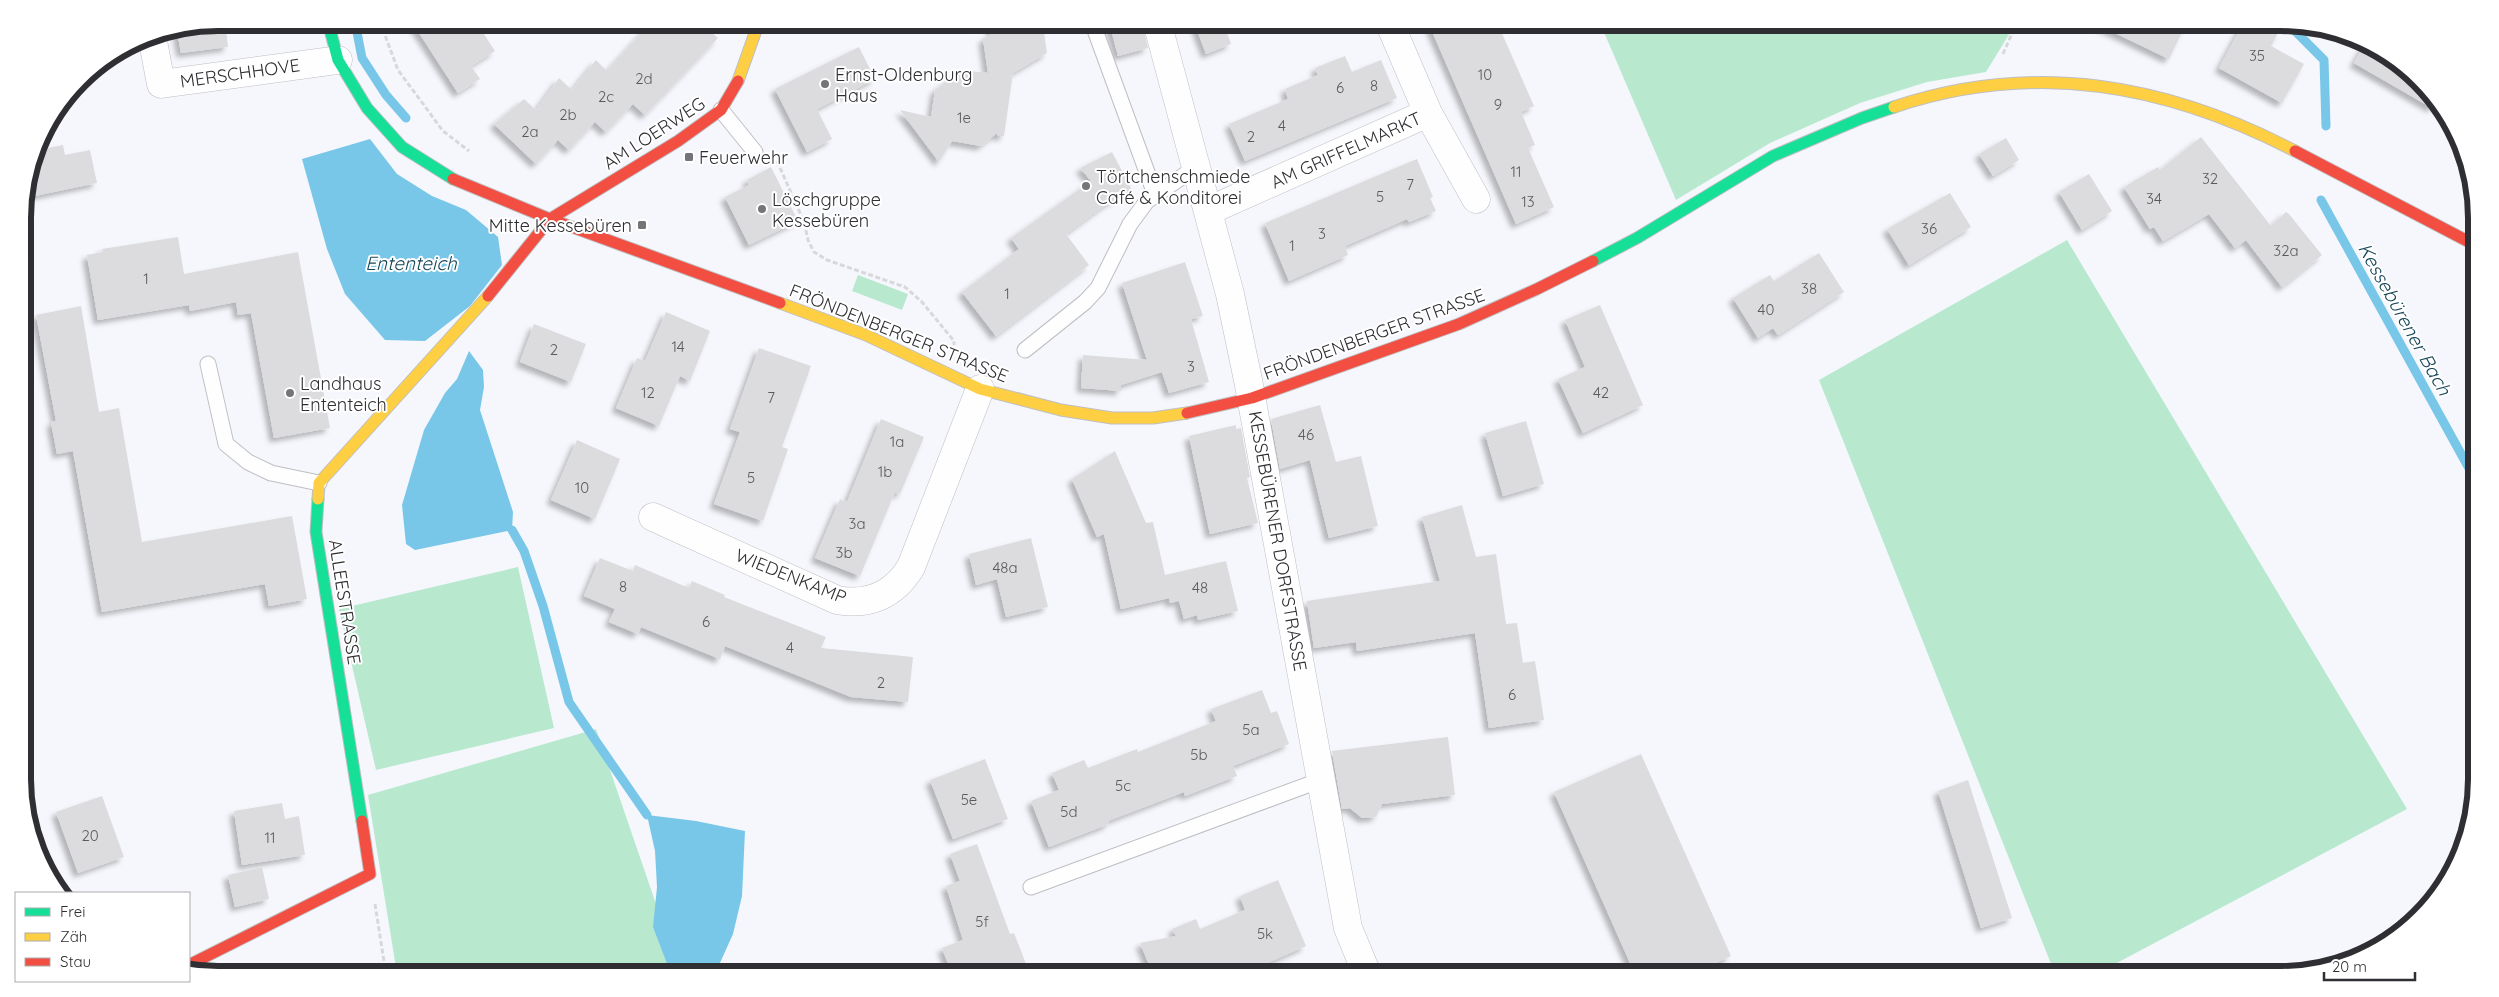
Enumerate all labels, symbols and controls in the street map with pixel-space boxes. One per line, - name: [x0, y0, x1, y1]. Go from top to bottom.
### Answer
- house number: 35: [2249, 46, 2265, 65]
- street label: MERSCHHOVE: [179, 53, 301, 93]
- place label: Ernst-Oldenburg Haus: [835, 63, 972, 107]
- house number: 10: [1478, 65, 1492, 84]
- house number: 2d: [635, 69, 653, 88]
- house number: 8: [1370, 76, 1378, 95]
- marker: Ernst-Oldenburg Haus: [819, 78, 831, 90]
- house number: 6: [1336, 78, 1344, 97]
- house number: 2c: [598, 87, 614, 106]
- street label: AM LOERWEG: [599, 91, 709, 175]
- house number: 9: [1494, 95, 1502, 114]
- house number: 2b: [559, 105, 577, 124]
- street label: AM GRIFFELMARKT: [1267, 106, 1425, 194]
- house number: 1e: [957, 108, 971, 127]
- house number: 4: [1278, 116, 1286, 135]
- house number: 2a: [521, 122, 539, 141]
- house number: 2: [1247, 127, 1255, 146]
- place label: Feuerwehr: [699, 146, 788, 169]
- marker: Feuerwehr: [683, 151, 695, 163]
- house number: 11: [1510, 162, 1522, 181]
- place label: Törtchenschmiede Café & Konditorei: [1096, 165, 1250, 209]
- house number: 32: [2202, 169, 2218, 188]
- house number: 7: [1406, 175, 1414, 194]
- marker: Törtchenschmiede Café & Konditorei: [1080, 180, 1092, 192]
- house number: 5: [1376, 187, 1384, 206]
- place label: Löschgruppe Kessebüren: [772, 188, 881, 232]
- house number: 34: [2146, 189, 2162, 208]
- house number: 13: [1521, 192, 1535, 211]
- marker: Löschgruppe Kessebüren: [756, 203, 768, 215]
- place label: Mitte Kessebüren: [489, 214, 632, 237]
- marker: Mitte Kessebüren: [636, 219, 648, 231]
- house number: 36: [1921, 219, 1937, 238]
- house number: 3: [1318, 224, 1326, 243]
- house number: 1: [1289, 236, 1295, 255]
- water label: Kessebürener Bach: [2353, 239, 2457, 400]
- house number: 32a: [2273, 241, 2299, 260]
- water label: Ententeich: [365, 251, 458, 275]
- house number: 1: [143, 269, 149, 288]
- street label: FRÖNDENBERGER STRASSE: [786, 278, 1012, 388]
- house number: 38: [1801, 279, 1817, 298]
- street label: FRÖNDENBERGER STRASSE: [1260, 283, 1488, 385]
- house number: 1: [1004, 284, 1010, 303]
- house number: 40: [1758, 300, 1774, 319]
- house number: 14: [671, 337, 685, 356]
- house number: 2: [550, 340, 558, 359]
- house number: 3: [1187, 357, 1195, 376]
- place label: Landhaus Ententeich: [300, 372, 387, 416]
- house number: 12: [641, 383, 655, 402]
- house number: 42: [1593, 383, 1609, 402]
- marker: Landhaus Ententeich: [284, 387, 296, 399]
- house number: 7: [767, 388, 775, 407]
- street label: KESSEBÜRENER DORFSTRASSE: [1244, 409, 1312, 673]
- house number: 46: [1298, 425, 1314, 444]
- house number: 1a: [890, 432, 904, 451]
- house number: 1b: [878, 462, 892, 481]
- house number: 5: [747, 468, 755, 487]
- house number: 10: [575, 478, 589, 497]
- house number: 3a: [849, 514, 865, 533]
- street label: ALLEESTRASSE: [324, 538, 366, 666]
- street label: WIEDENKAMP: [732, 543, 850, 609]
- house number: 3b: [836, 543, 852, 562]
- house number: 48a: [992, 558, 1018, 577]
- house number: 8: [619, 577, 627, 596]
- house number: 48: [1192, 578, 1208, 597]
- house number: 6: [702, 612, 710, 631]
- house number: 4: [786, 638, 794, 657]
- house number: 2: [877, 673, 885, 692]
- house number: 6: [1508, 685, 1516, 704]
- house number: 5a: [1242, 720, 1260, 739]
- house number: 5b: [1190, 745, 1208, 764]
- house number: 5c: [1115, 776, 1131, 795]
- house number: 5e: [961, 790, 977, 809]
- house number: 5d: [1060, 802, 1078, 821]
- house number: 20: [81, 826, 99, 845]
- house number: 11: [264, 828, 276, 847]
- legend: [15, 892, 190, 982]
- text: Frei: [60, 902, 86, 921]
- house number: 5f: [975, 912, 989, 931]
- house number: 5k: [1257, 924, 1273, 943]
- text: Zäh: [60, 927, 87, 946]
- scale bar: [2324, 950, 2415, 982]
- text: Stau: [60, 952, 91, 971]
- text: 20 m: [2332, 957, 2367, 976]

